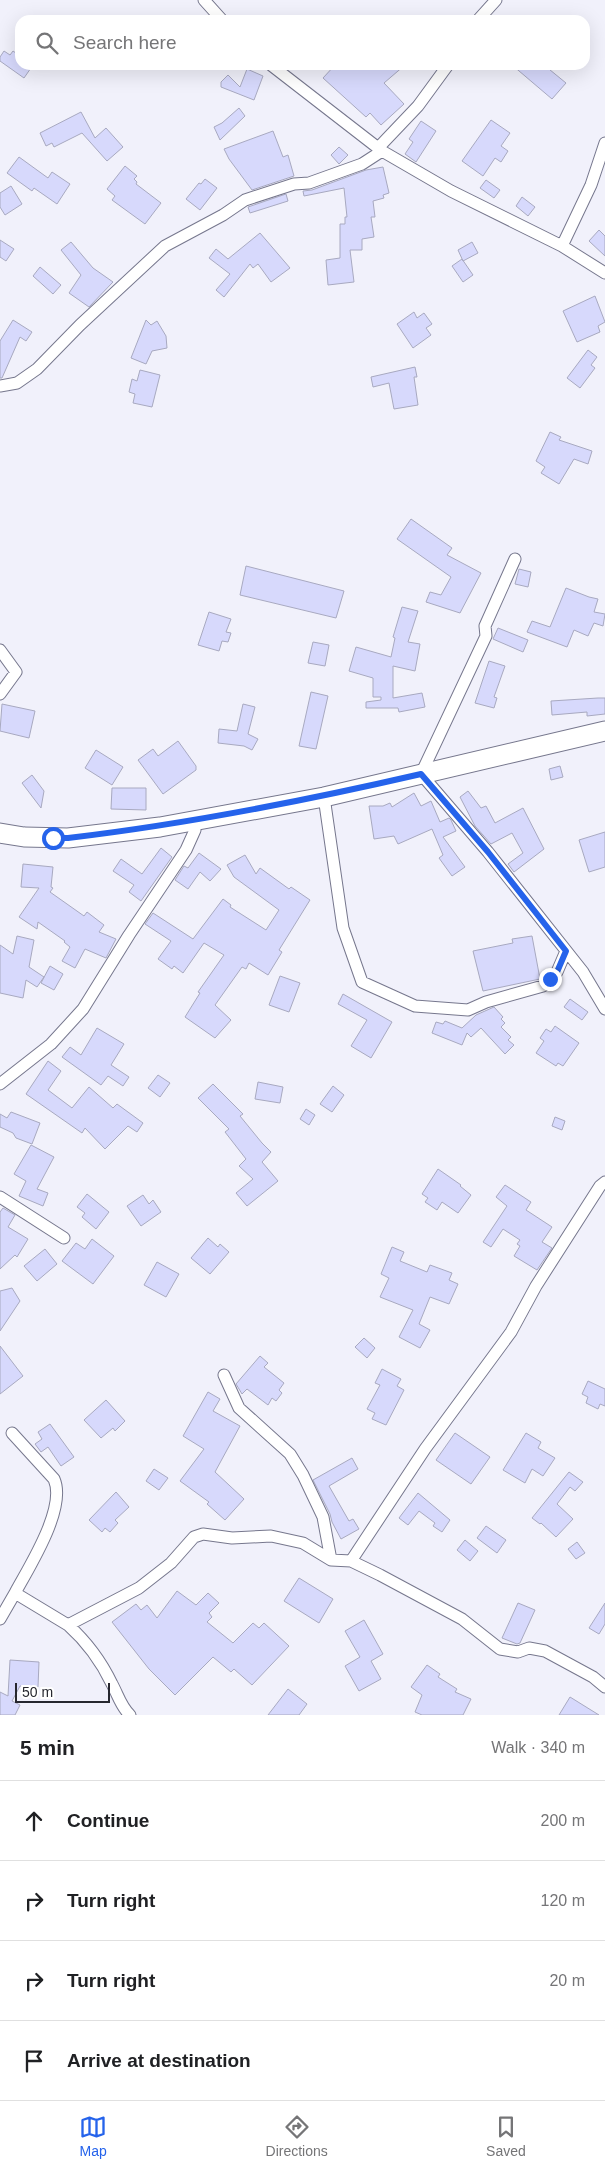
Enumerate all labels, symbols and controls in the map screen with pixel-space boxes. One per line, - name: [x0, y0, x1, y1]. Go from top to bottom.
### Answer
- search box: [15, 15, 590, 70]
- icon: search: [33, 29, 61, 57]
- text: Search here: [73, 32, 177, 53]
- route start: [42, 827, 65, 850]
- route end: [539, 968, 562, 991]
- scale bar: [15, 1680, 110, 1703]
- text: 50 m: [22, 1684, 53, 1700]
- text: 5 min: [20, 1736, 75, 1759]
- text: Walk · 340 m: [491, 1739, 585, 1756]
- icon: ahead: [20, 1807, 48, 1835]
- text: Continue: [67, 1810, 149, 1831]
- text: 200 m: [541, 1812, 585, 1829]
- icon: right: [20, 1887, 48, 1915]
- text: Turn right: [67, 1890, 155, 1911]
- text: 120 m: [541, 1892, 585, 1909]
- icon: right: [20, 1967, 48, 1995]
- text: Turn right: [67, 1970, 155, 1991]
- text: 20 m: [549, 1972, 585, 1989]
- icon: arrive: [20, 2047, 48, 2075]
- text: Arrive at destination: [67, 2050, 251, 2071]
- tab: Map: [79, 2113, 107, 2159]
- tab: Directions: [266, 2113, 328, 2159]
- tab: Saved: [486, 2113, 526, 2159]

